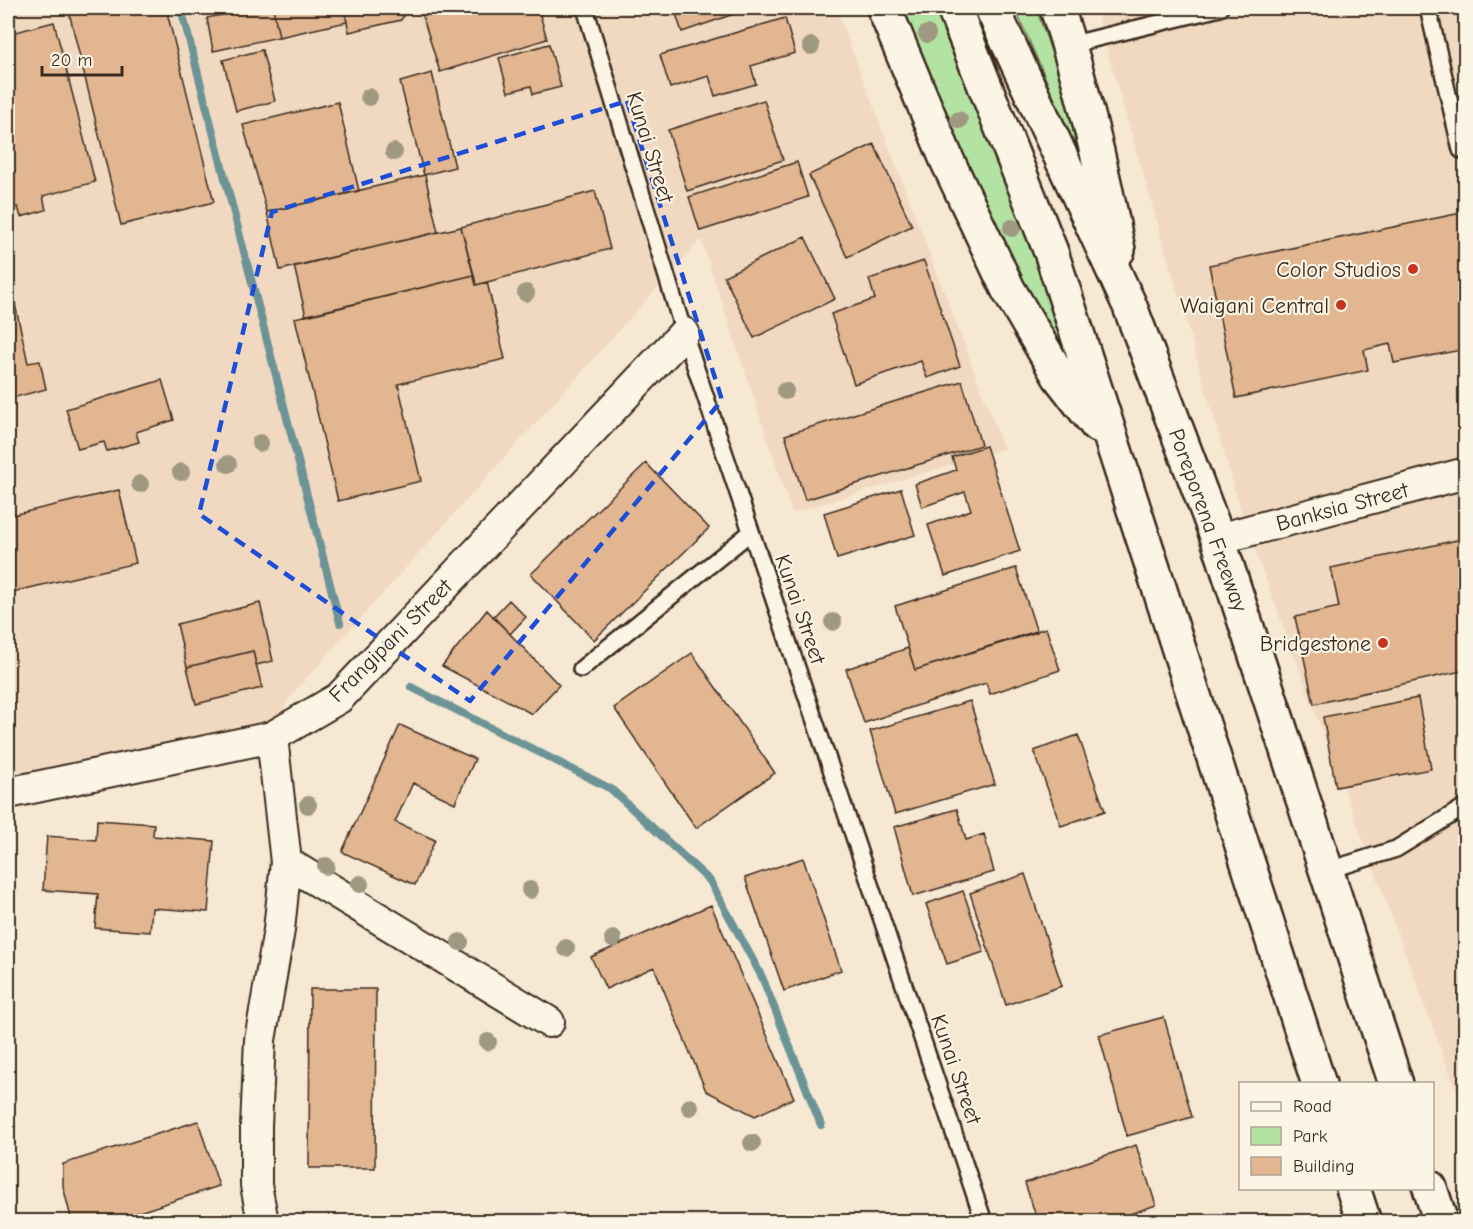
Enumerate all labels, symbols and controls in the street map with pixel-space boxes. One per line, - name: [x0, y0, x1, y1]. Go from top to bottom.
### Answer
- scale bar: [42, 39, 122, 77]
- text: 20 m: [51, 50, 92, 71]
- street label: Kunai Street: [621, 89, 679, 207]
- place label: Color Studios: [1276, 257, 1401, 283]
- marker: Color Studios: [1406, 262, 1420, 276]
- place label: Waigani Central: [1180, 293, 1329, 319]
- marker: Waigani Central: [1334, 298, 1348, 312]
- street label: Poreporena Freeway: [1163, 425, 1253, 616]
- street label: Banksia Street: [1273, 477, 1412, 537]
- street label: Kunai Street: [769, 551, 831, 668]
- street label: Frangipani Street: [324, 573, 458, 708]
- place label: Bridgestone: [1260, 631, 1371, 657]
- marker: Bridgestone: [1376, 636, 1390, 650]
- street label: Kunai Street: [925, 1011, 987, 1128]
- legend: [1239, 1082, 1434, 1190]
- text: Road: [1293, 1096, 1332, 1117]
- text: Park: [1293, 1126, 1328, 1147]
- text: Building: [1293, 1156, 1355, 1177]

